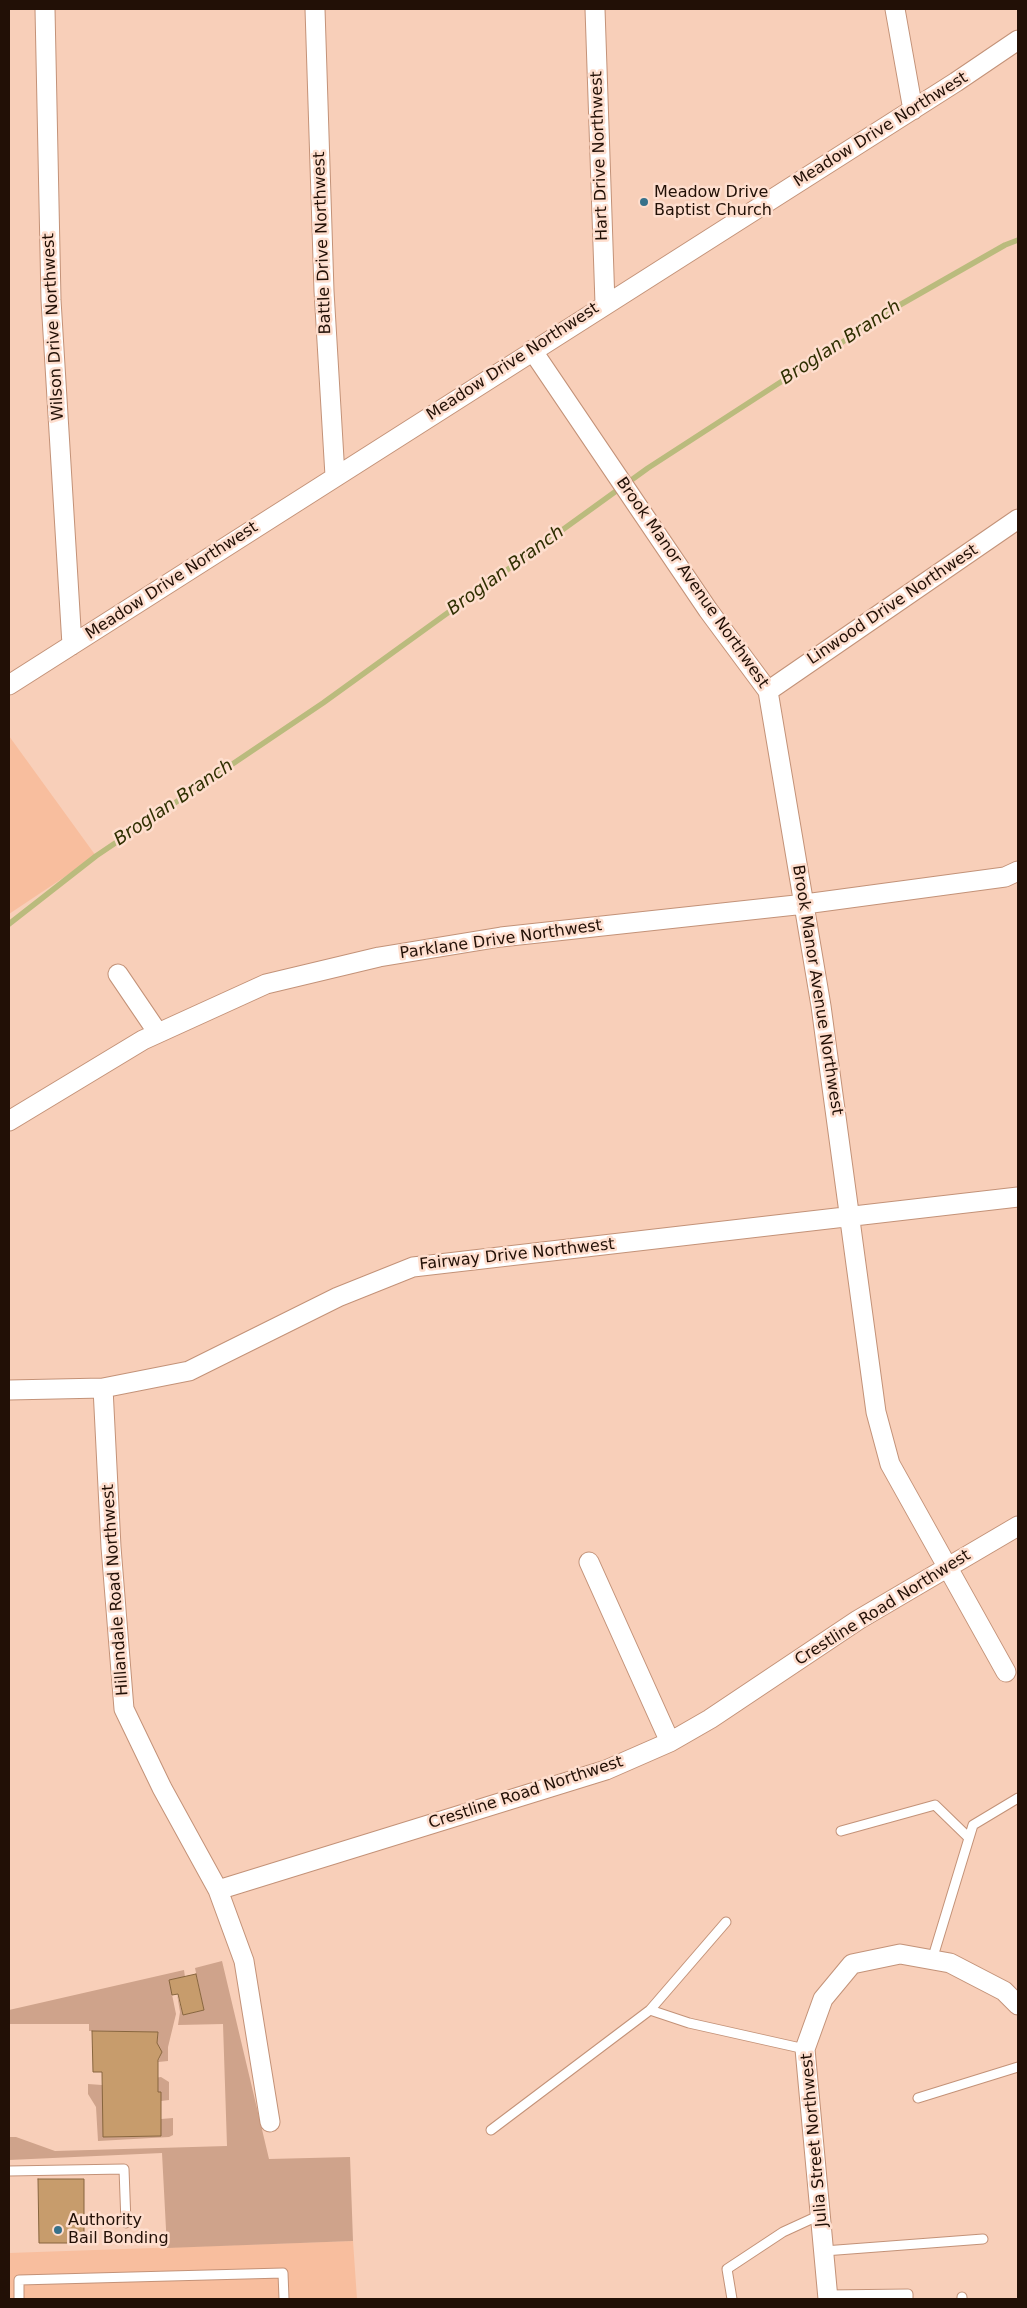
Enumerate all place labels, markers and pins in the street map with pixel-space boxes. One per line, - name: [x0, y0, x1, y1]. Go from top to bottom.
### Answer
- place label: Meadow Drive Baptist Church: [654, 183, 772, 221]
- marker: Meadow Drive Baptist Church: [638, 196, 650, 208]
- place label: Authority Bail Bonding: [68, 2211, 169, 2249]
- marker: Authority Bail Bonding: [52, 2224, 64, 2236]

